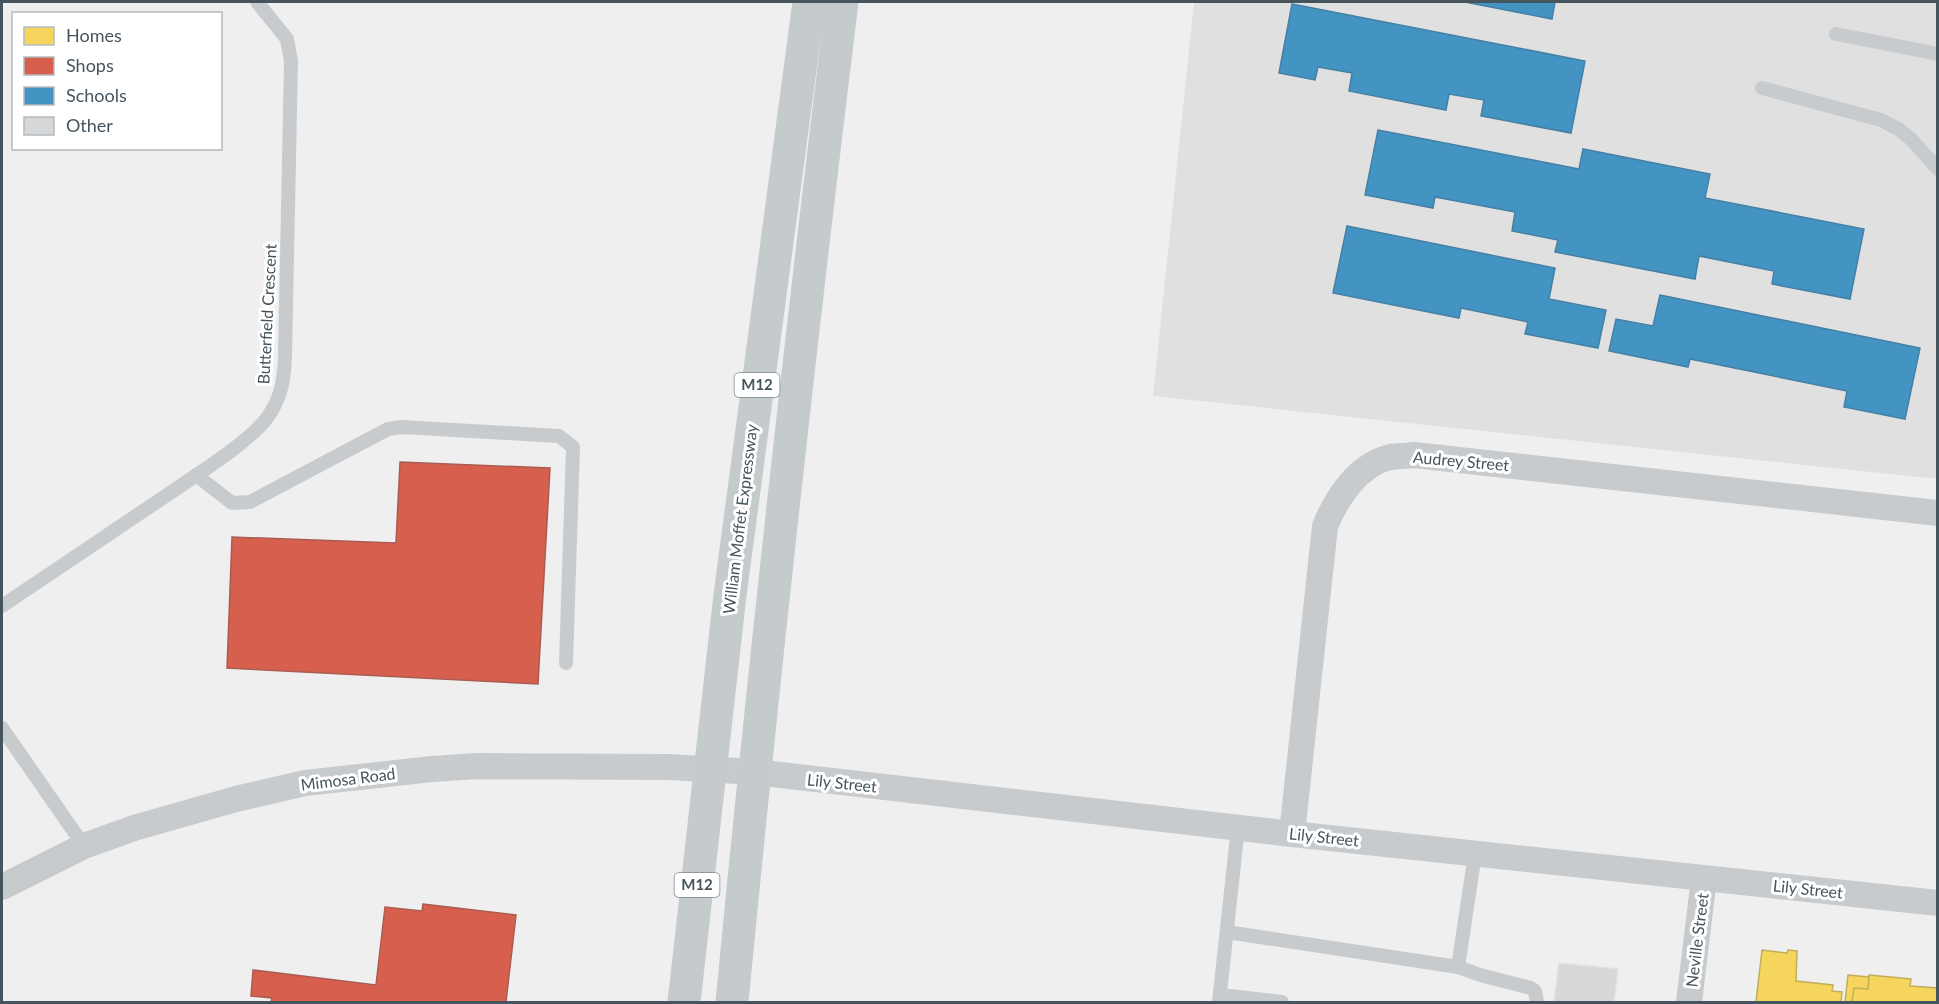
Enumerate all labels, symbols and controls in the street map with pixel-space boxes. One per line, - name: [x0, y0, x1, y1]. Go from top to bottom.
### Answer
- legend: [12, 12, 222, 150]
- text: Homes: [66, 24, 122, 46]
- text: Shops: [66, 54, 114, 76]
- text: Schools: [66, 84, 127, 106]
- text: Other: [66, 114, 113, 136]
- street label: Butterfield Crescent: [253, 243, 280, 385]
- road number: M12: [734, 373, 780, 397]
- street label: William Moffet Expressway: [718, 422, 761, 615]
- street label: Audrey Street: [1412, 447, 1510, 474]
- street label: Mimosa Road: [299, 763, 396, 794]
- street label: Lily Street: [806, 769, 878, 796]
- street label: Lily Street: [1288, 823, 1360, 850]
- road number: M12: [674, 873, 720, 897]
- street label: Lily Street: [1772, 875, 1844, 902]
- street label: Neville Street: [1681, 892, 1712, 988]

